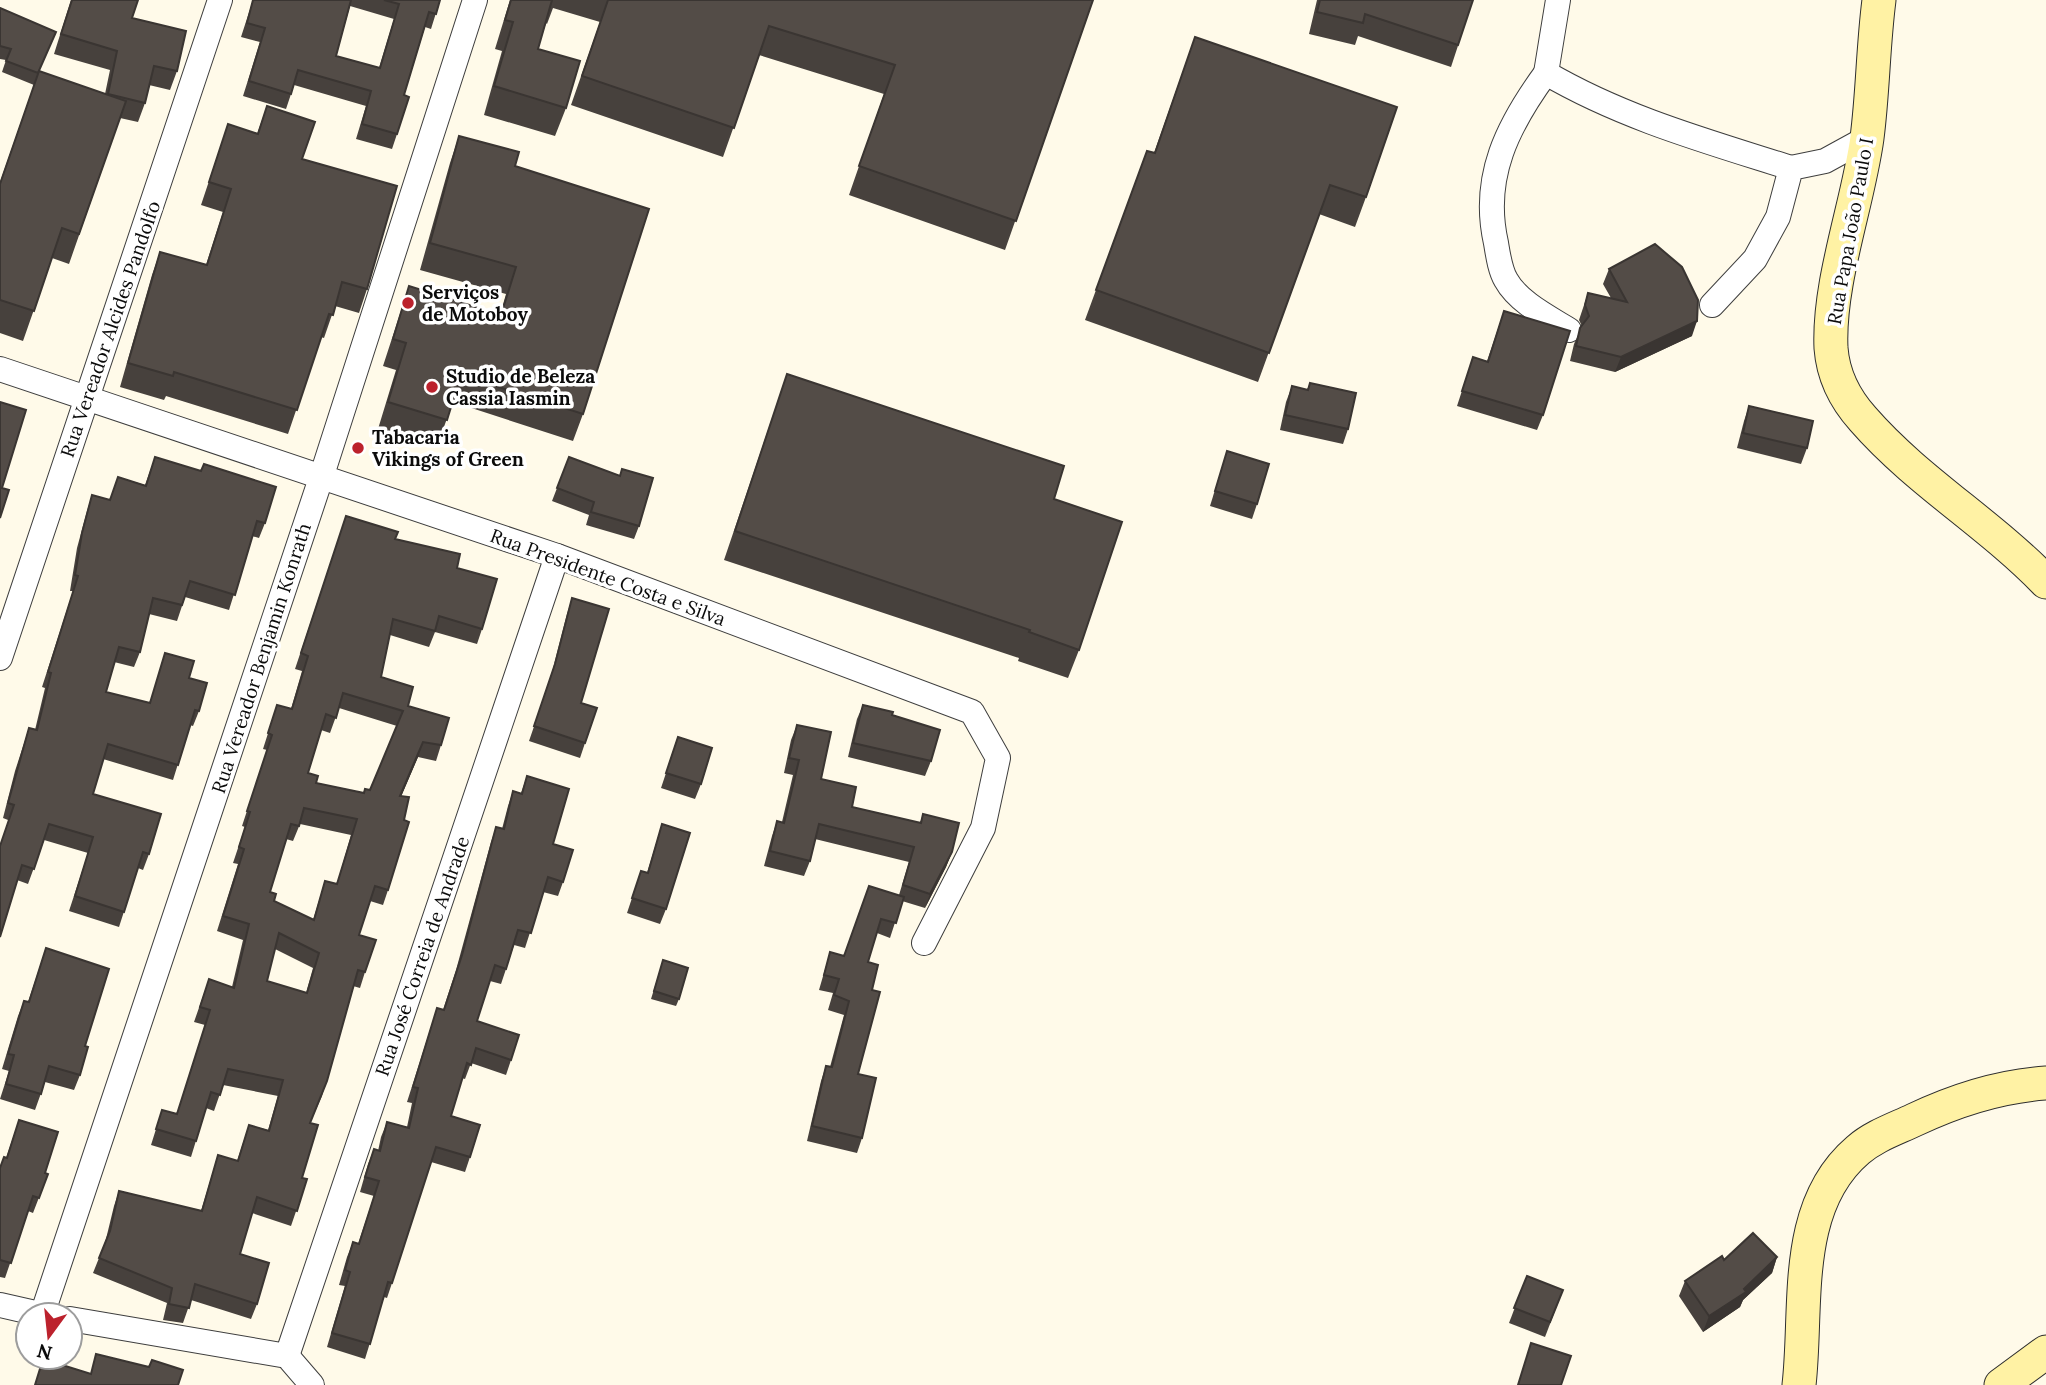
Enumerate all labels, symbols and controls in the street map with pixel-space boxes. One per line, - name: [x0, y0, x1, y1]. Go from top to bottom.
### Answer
- street label: Rua Papa João Paulo I: [1822, 136, 1878, 326]
- street label: Rua Vereador Alcides Pandolfo: [55, 198, 165, 460]
- place label: Serviços de Motoboy: [422, 280, 528, 326]
- marker: Serviços de Motoboy: [400, 295, 416, 311]
- place label: Studio de Beleza Cassia Iasmin: [446, 364, 595, 410]
- marker: Studio de Beleza Cassia Iasmin: [424, 379, 440, 395]
- place label: Tabacaria Vikings of Green: [372, 425, 524, 471]
- marker: Tabacaria Vikings of Green: [350, 440, 366, 456]
- street label: Rua Vereador Benjamin Konrath: [206, 520, 316, 796]
- street label: Rua Presidente Costa e Silva: [487, 523, 729, 631]
- street label: Rua José Correia de Andrade: [370, 833, 474, 1079]
- north arrow: [14, 1301, 84, 1371]
- text: N: [34, 1339, 55, 1366]

